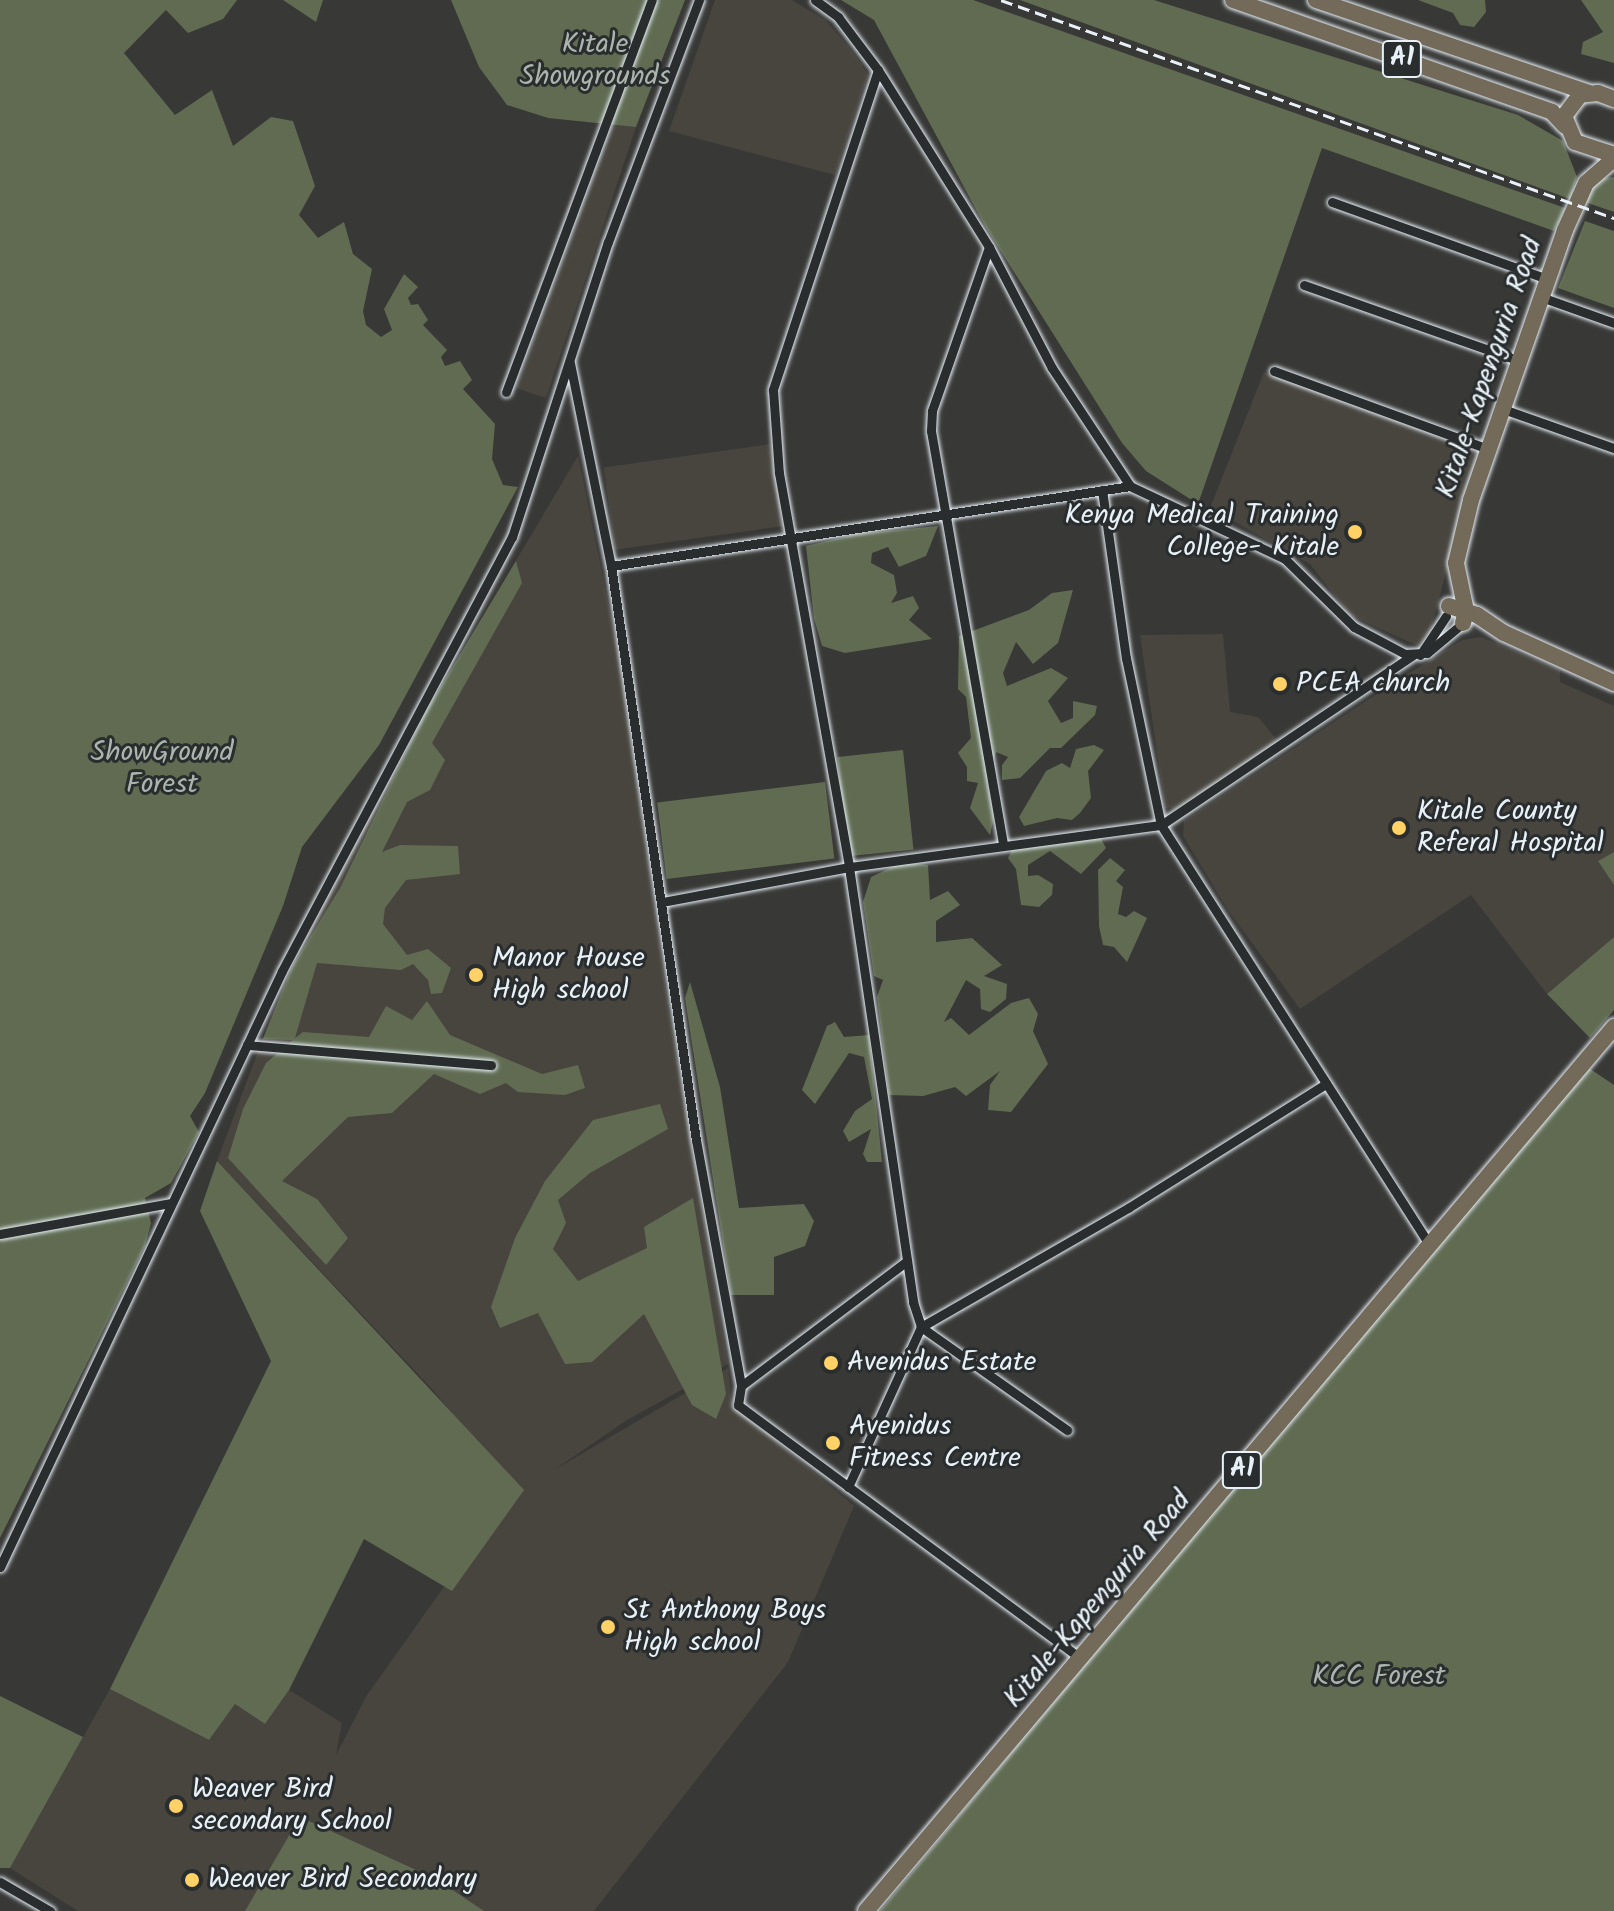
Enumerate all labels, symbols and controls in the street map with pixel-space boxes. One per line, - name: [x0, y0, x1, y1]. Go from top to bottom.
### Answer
- park label: Kitale Showgrounds: [520, 28, 670, 94]
- road number: A1: [1380, 37, 1424, 81]
- street label: Kitale-Kapenguria Road: [1430, 233, 1550, 503]
- place label: Kenya Medical Training College- Kitale: [1065, 499, 1339, 565]
- marker: Kenya Medical Training College- Kitale: [1346, 523, 1364, 541]
- place label: PCEA church: [1296, 667, 1450, 701]
- marker: PCEA church: [1271, 675, 1289, 693]
- park label: ShowGround Forest: [91, 736, 233, 802]
- place label: Kitale County Referal Hospital: [1417, 795, 1604, 861]
- marker: Kitale County Referal Hospital: [1388, 817, 1410, 839]
- place label: Manor House High school: [492, 942, 645, 1008]
- marker: Manor House High school: [467, 966, 485, 984]
- place label: Avenidus Estate: [847, 1346, 1036, 1380]
- marker: Avenidus Estate: [822, 1354, 840, 1372]
- place label: Avenidus Fitness Centre: [849, 1410, 1021, 1476]
- marker: Avenidus Fitness Centre: [824, 1434, 842, 1452]
- road number: A1: [1220, 1448, 1264, 1492]
- street label: Kitale-Kapenguria Road: [997, 1485, 1199, 1715]
- place label: St Anthony Boys High school: [624, 1594, 826, 1660]
- marker: St Anthony Boys High school: [599, 1618, 617, 1636]
- park label: KCC Forest: [1312, 1660, 1446, 1694]
- place label: Weaver Bird secondary School: [192, 1773, 392, 1839]
- marker: Weaver Bird secondary School: [167, 1797, 185, 1815]
- place label: Weaver Bird Secondary: [208, 1863, 477, 1897]
- marker: Weaver Bird Secondary: [183, 1871, 201, 1889]

